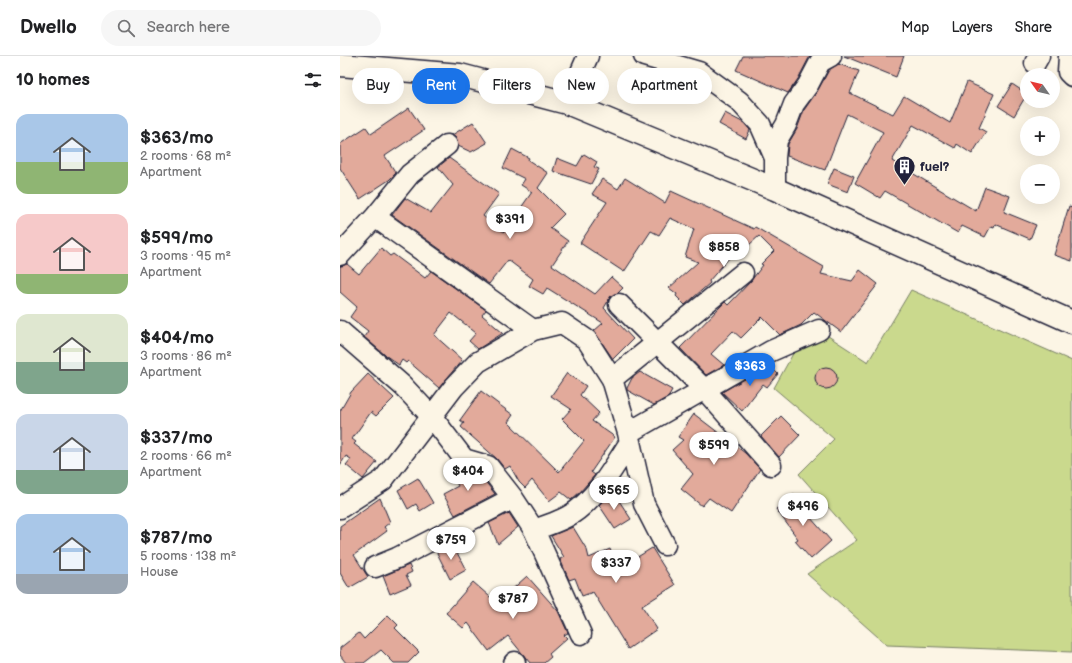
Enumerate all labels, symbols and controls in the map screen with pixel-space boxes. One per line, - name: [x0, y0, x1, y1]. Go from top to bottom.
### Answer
- search box: [101, 10, 381, 46]
- text: Dwello: [20, 16, 77, 39]
- icon: search: [115, 17, 137, 39]
- text: Search here: [147, 18, 230, 37]
- text: Map: [901, 19, 929, 36]
- text: Layers: [951, 19, 993, 36]
- text: Share: [1015, 19, 1052, 36]
- chip: Buy: [352, 68, 404, 104]
- chip: Rent: [412, 68, 470, 104]
- chip: Filters: [478, 68, 545, 104]
- chip: New: [553, 68, 609, 104]
- chip: Apartment: [617, 68, 712, 104]
- north arrow: [1020, 68, 1060, 108]
- map controls: [1020, 68, 1060, 204]
- icon: filters: [302, 69, 324, 91]
- text: 10 homes: [16, 70, 90, 90]
- button: +: [1020, 116, 1060, 156]
- text: $363/mo: [140, 128, 214, 148]
- icon: home: [48, 130, 96, 178]
- text: 2 rooms · 68 m²: [140, 148, 231, 164]
- building icon: fuel?: [892, 153, 918, 186]
- place label: fuel?: [920, 159, 950, 175]
- text: Apartment: [140, 164, 201, 180]
- button: −: [1020, 164, 1060, 204]
- pin: $391: [486, 206, 534, 240]
- text: $391: [495, 211, 525, 227]
- text: $599/mo: [140, 228, 213, 248]
- icon: home: [48, 230, 96, 278]
- pin: $858: [700, 234, 748, 268]
- text: $858: [708, 239, 740, 255]
- text: 3 rooms · 95 m²: [140, 248, 231, 264]
- text: Apartment: [140, 264, 201, 280]
- text: $404/mo: [140, 328, 214, 348]
- icon: home: [48, 330, 96, 378]
- text: 3 rooms · 86 m²: [140, 348, 232, 364]
- pin: $363: [726, 353, 774, 387]
- text: $363: [734, 358, 766, 374]
- text: Apartment: [140, 364, 201, 380]
- text: $337/mo: [140, 428, 213, 448]
- icon: home: [48, 430, 96, 478]
- pin: $599: [690, 432, 738, 466]
- text: $599: [698, 437, 730, 453]
- text: 2 rooms · 66 m²: [140, 448, 232, 464]
- pin: $404: [444, 458, 492, 492]
- text: $404: [452, 463, 484, 479]
- text: Apartment: [140, 464, 201, 480]
- pin: $565: [590, 477, 638, 511]
- text: $565: [598, 482, 630, 498]
- pin: $496: [779, 493, 827, 527]
- text: $496: [787, 498, 819, 514]
- pin: $759: [427, 527, 475, 561]
- text: $787/mo: [140, 528, 212, 548]
- icon: home: [48, 530, 96, 578]
- text: $759: [436, 532, 466, 548]
- text: 5 rooms · 138 m²: [140, 548, 236, 564]
- pin: $337: [592, 550, 640, 584]
- text: $337: [601, 555, 631, 571]
- text: House: [140, 564, 178, 580]
- pin: $787: [489, 586, 537, 620]
- text: $787: [498, 591, 528, 607]

